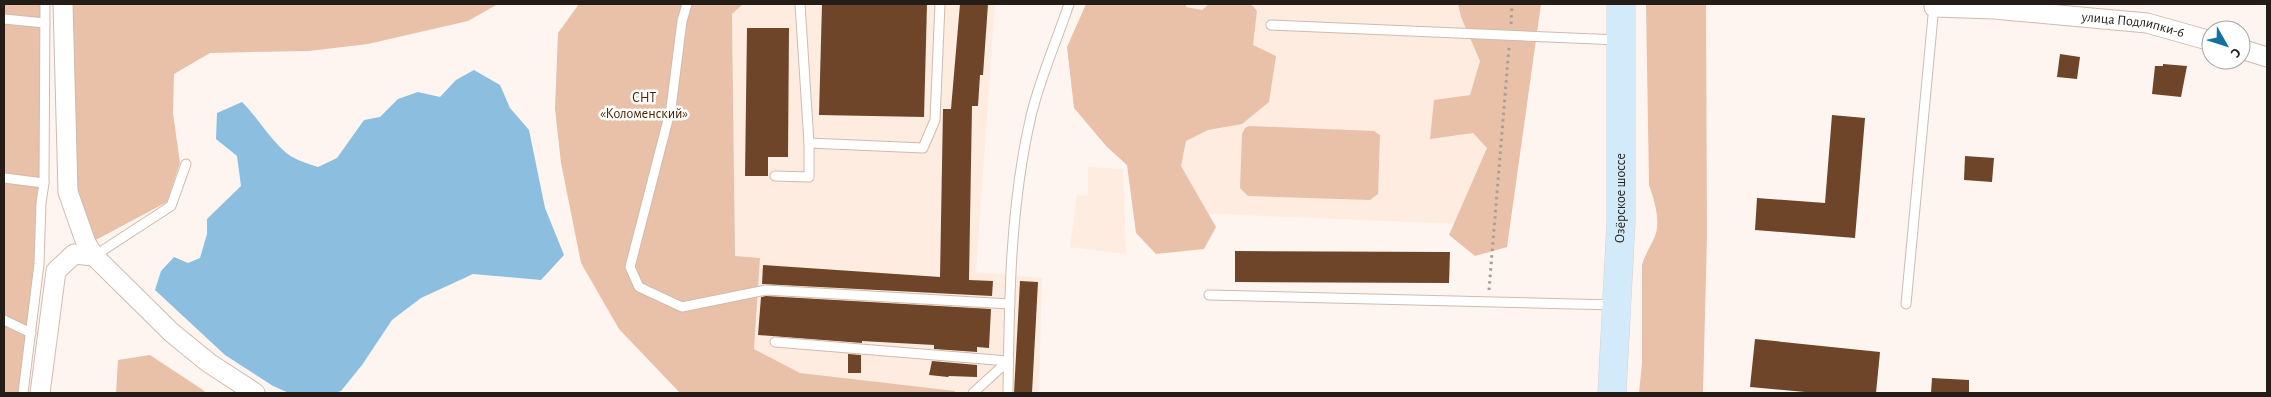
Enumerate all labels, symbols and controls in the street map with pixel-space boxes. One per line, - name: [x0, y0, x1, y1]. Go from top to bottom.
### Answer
- street label: улица Подлипки-6: [2080, 10, 2186, 40]
- north arrow: [2201, 20, 2251, 70]
- text: С: [2227, 45, 2243, 60]
- park label: СНТ «Коломенский»: [600, 91, 688, 121]
- street label: Озёрское шоссе: [1613, 153, 1628, 244]

